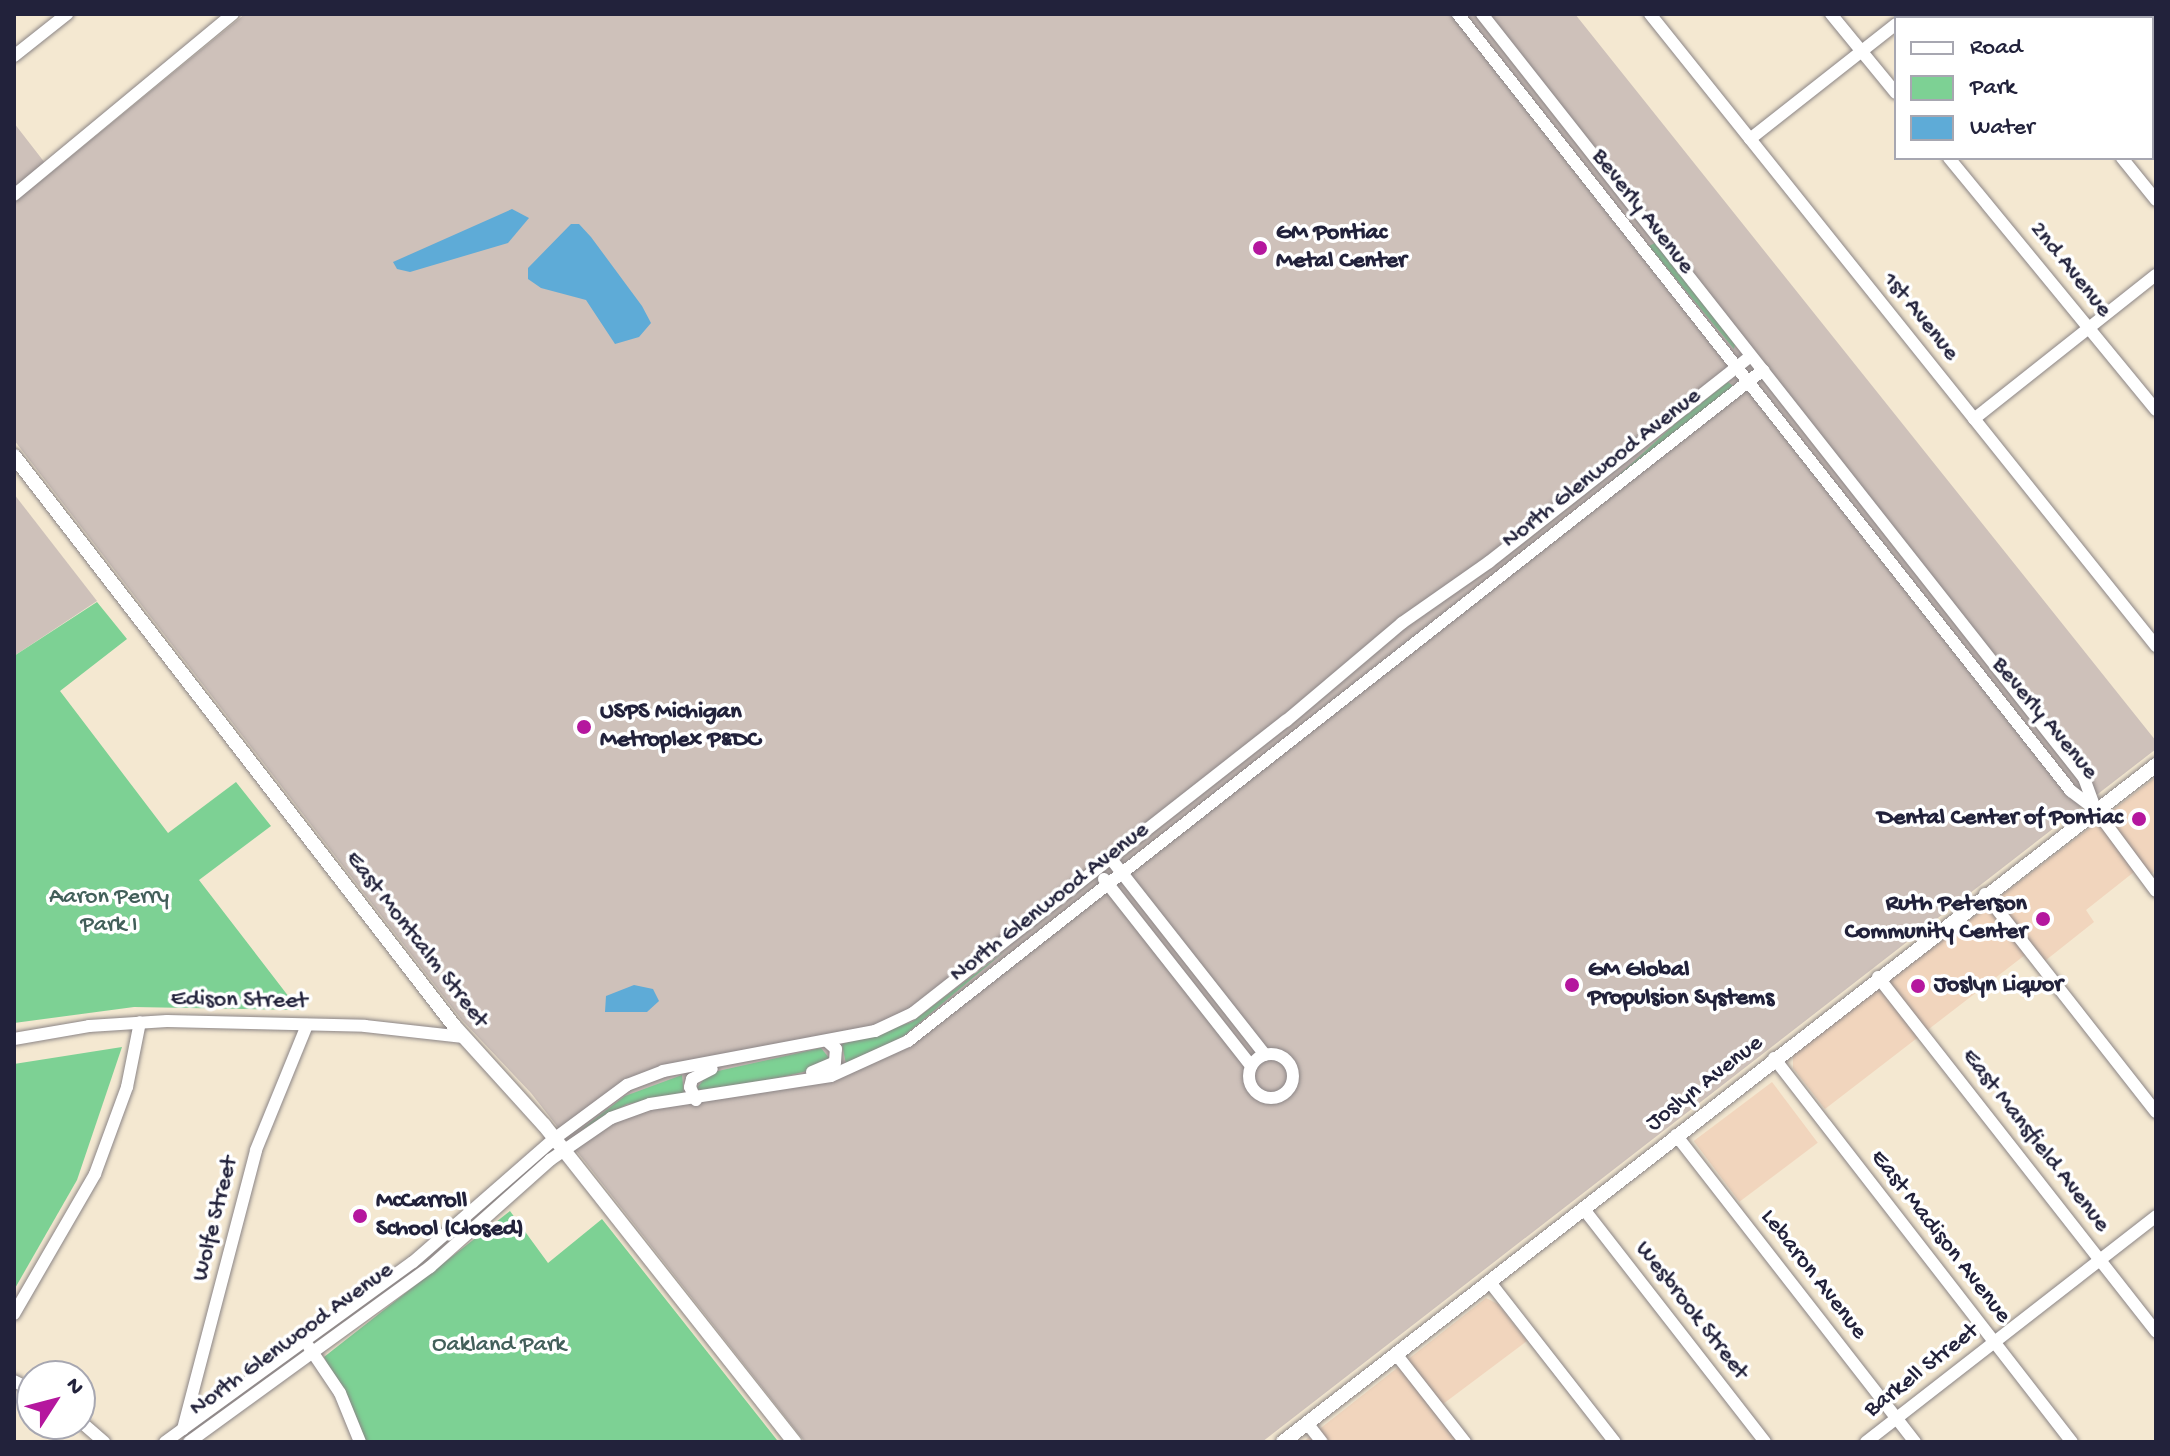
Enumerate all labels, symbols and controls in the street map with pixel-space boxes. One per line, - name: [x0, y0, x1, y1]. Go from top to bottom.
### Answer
- legend: [1894, 16, 2154, 160]
- text: Road: [1970, 34, 2022, 63]
- text: Park: [1970, 74, 2016, 103]
- text: Water: [1970, 114, 2034, 143]
- street label: Beverly Avenue: [1584, 144, 1700, 280]
- street label: 2nd Avenue: [2023, 216, 2117, 324]
- place label: GM Pontiac Metal Center: [1276, 220, 1407, 276]
- marker: GM Pontiac Metal Center: [1251, 239, 1269, 257]
- street label: 1st Avenue: [1875, 267, 1965, 367]
- street label: North Glenwood Avenue: [1497, 382, 1707, 556]
- street label: Beverly Avenue: [1984, 652, 2104, 786]
- place label: USPS Michigan Metroplex P&DC: [600, 699, 761, 755]
- marker: USPS Michigan Metroplex P&DC: [575, 718, 593, 736]
- place label: Dental Center of Pontiac: [1877, 805, 2123, 833]
- marker: Dental Center of Pontiac: [2130, 810, 2148, 828]
- street label: North Glenwood Avenue: [945, 816, 1155, 990]
- street label: East Montcalm Street: [338, 846, 494, 1034]
- park label: Aaron Perry Park I: [49, 884, 169, 940]
- place label: Ruth Peterson Community Center: [1845, 891, 2027, 947]
- marker: Ruth Peterson Community Center: [2034, 910, 2052, 928]
- place label: GM Global Propulsion Systems: [1588, 957, 1774, 1013]
- place label: Joslyn Liquor: [1934, 972, 2063, 1000]
- marker: GM Global Propulsion Systems: [1563, 976, 1581, 994]
- marker: Joslyn Liquor: [1909, 977, 1927, 995]
- street label: Edison Street: [170, 985, 308, 1017]
- street label: Joslyn Avenue: [1641, 1029, 1769, 1139]
- street label: East Mansfield Avenue: [1954, 1044, 2116, 1238]
- street label: East Madison Avenue: [1863, 1144, 2017, 1330]
- street label: Wolfe Street: [187, 1154, 245, 1284]
- place label: McCarroll School (Closed): [376, 1188, 524, 1244]
- street label: Lebaron Avenue: [1753, 1204, 1873, 1346]
- marker: McCarroll School (Closed): [351, 1207, 369, 1225]
- street label: Wesbrook Street: [1628, 1236, 1754, 1386]
- street label: North Glenwood Avenue: [185, 1256, 399, 1424]
- street label: Barkell Street: [1859, 1317, 1985, 1425]
- park label: Oakland Park: [432, 1332, 566, 1360]
- north arrow: [16, 1360, 96, 1440]
- text: N: [59, 1374, 89, 1401]

